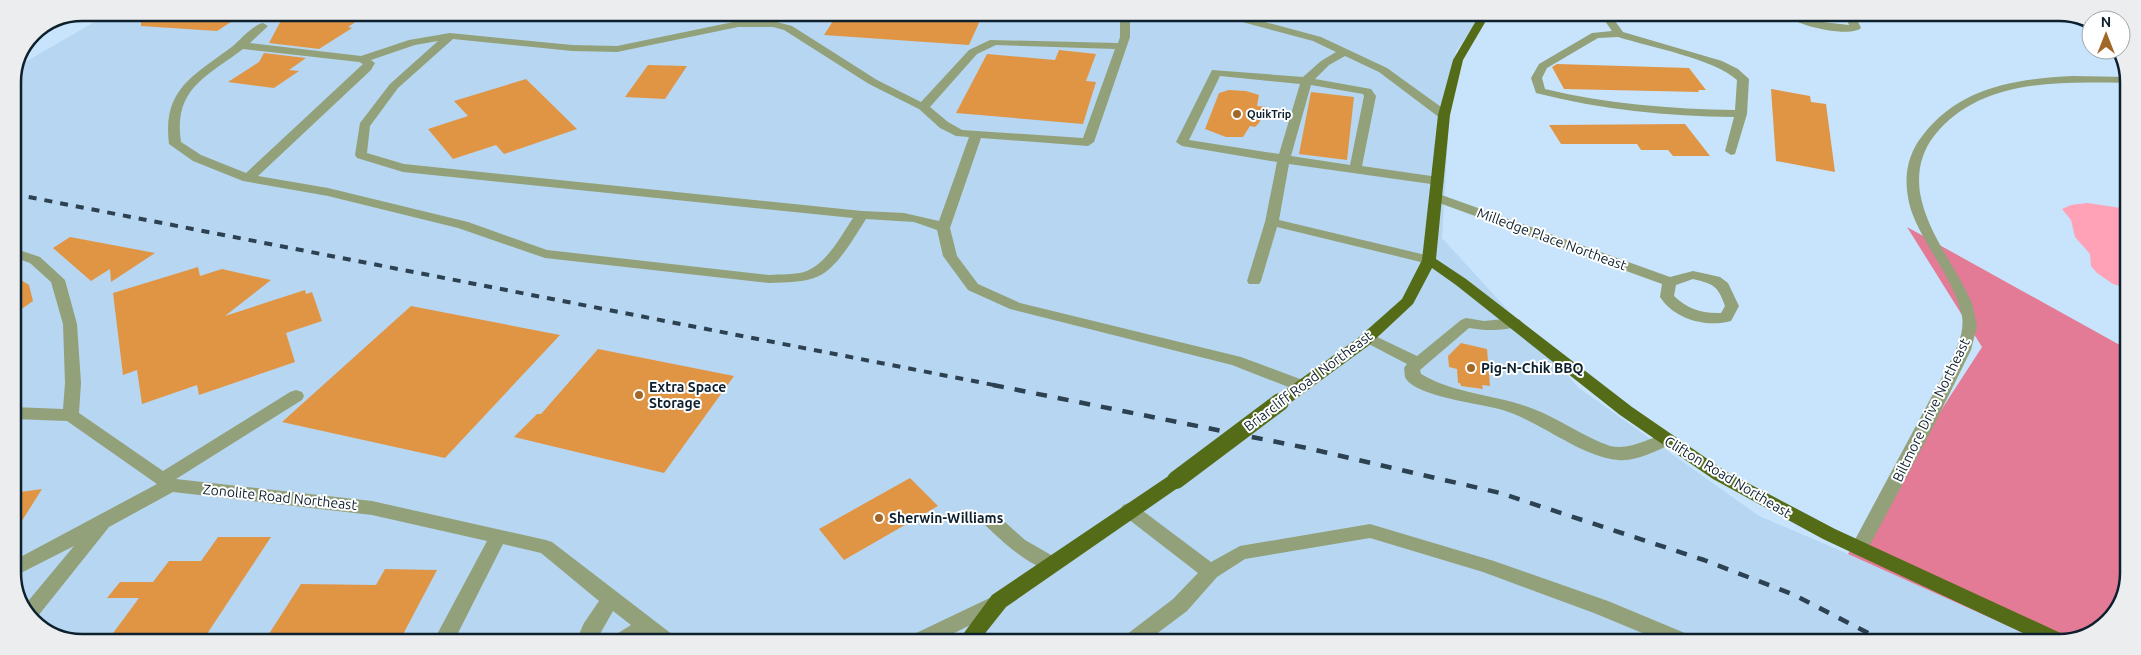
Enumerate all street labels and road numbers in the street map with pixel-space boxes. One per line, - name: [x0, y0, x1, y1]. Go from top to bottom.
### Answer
- street label: Milledge Place Northeast: [1475, 204, 1629, 274]
- street label: Briarcliff Road Northeast: [1241, 327, 1376, 434]
- street label: Biltmore Drive Northeast: [1889, 335, 1973, 484]
- street label: Clifton Road Northeast: [1662, 433, 1795, 521]
- street label: Zonolite Road Northeast: [202, 481, 358, 513]

